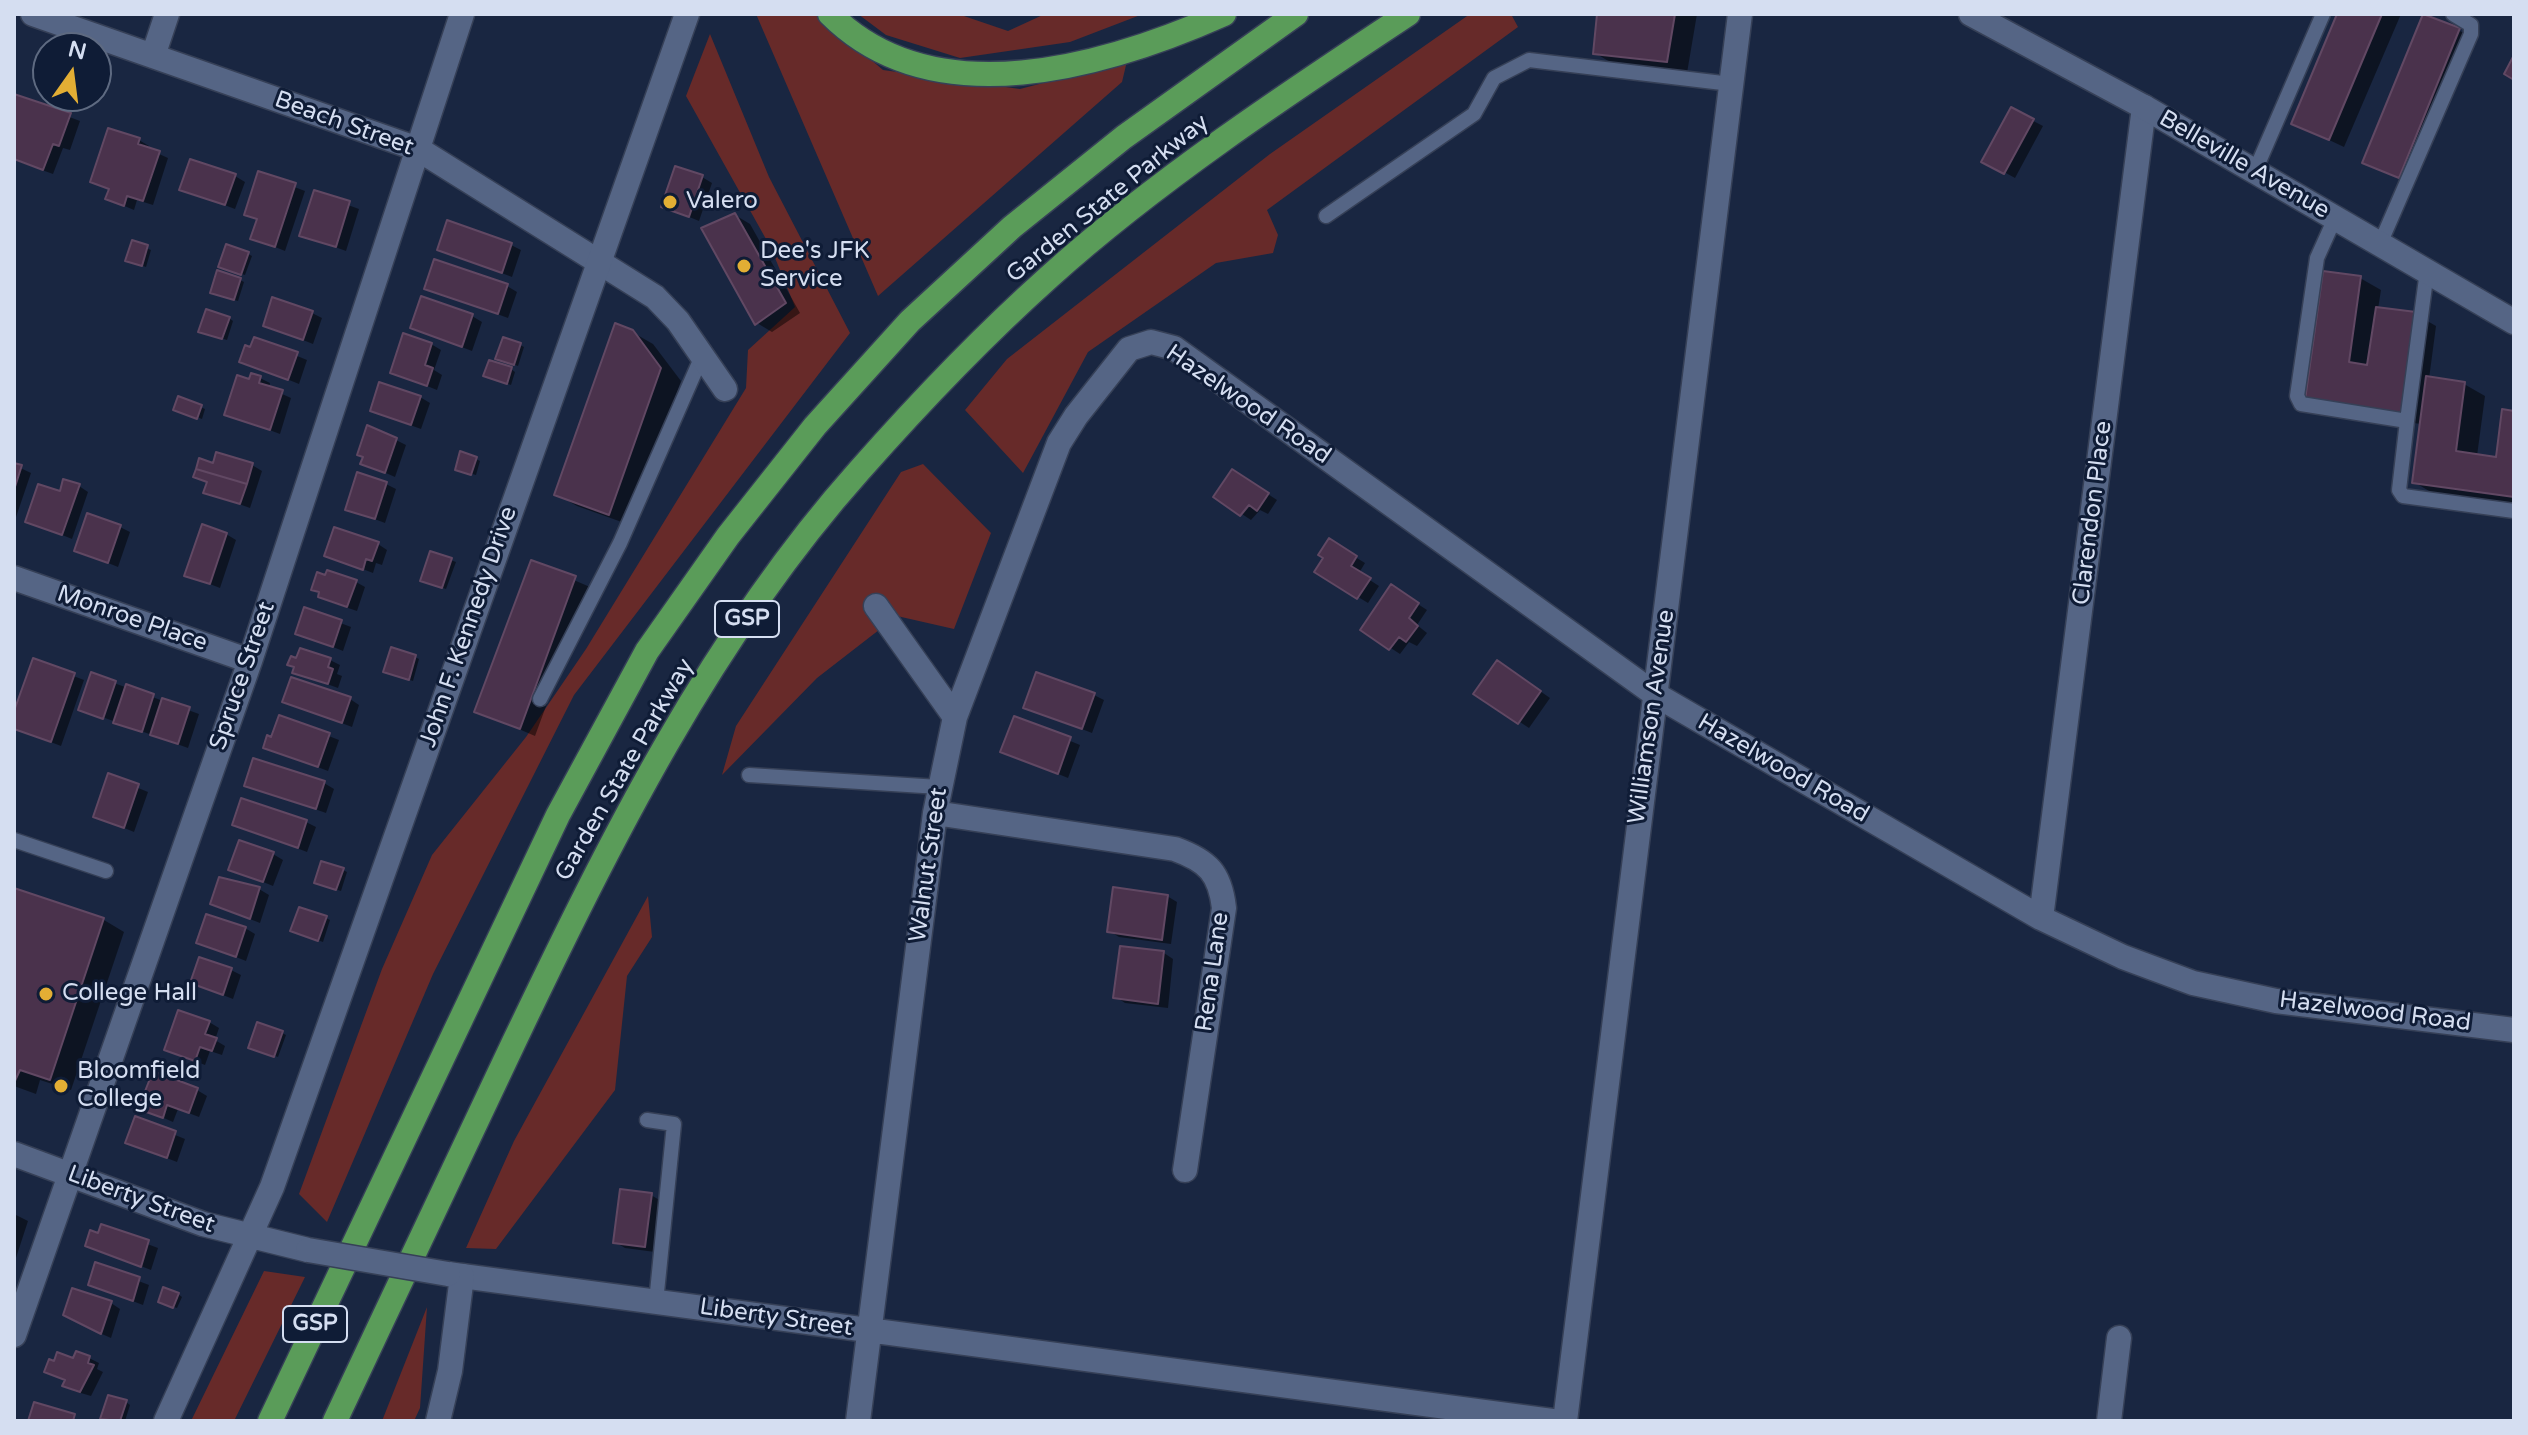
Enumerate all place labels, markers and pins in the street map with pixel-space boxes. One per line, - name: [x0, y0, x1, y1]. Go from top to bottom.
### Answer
- place label: Valero: [686, 188, 758, 216]
- marker: Valero: [661, 193, 679, 211]
- place label: Dee's JFK Service: [760, 238, 870, 294]
- marker: Dee's JFK Service: [735, 257, 753, 275]
- place label: College Hall: [62, 980, 197, 1008]
- marker: College Hall: [37, 985, 55, 1003]
- place label: Bloomfield College: [77, 1058, 200, 1114]
- marker: Bloomfield College: [52, 1077, 70, 1095]

